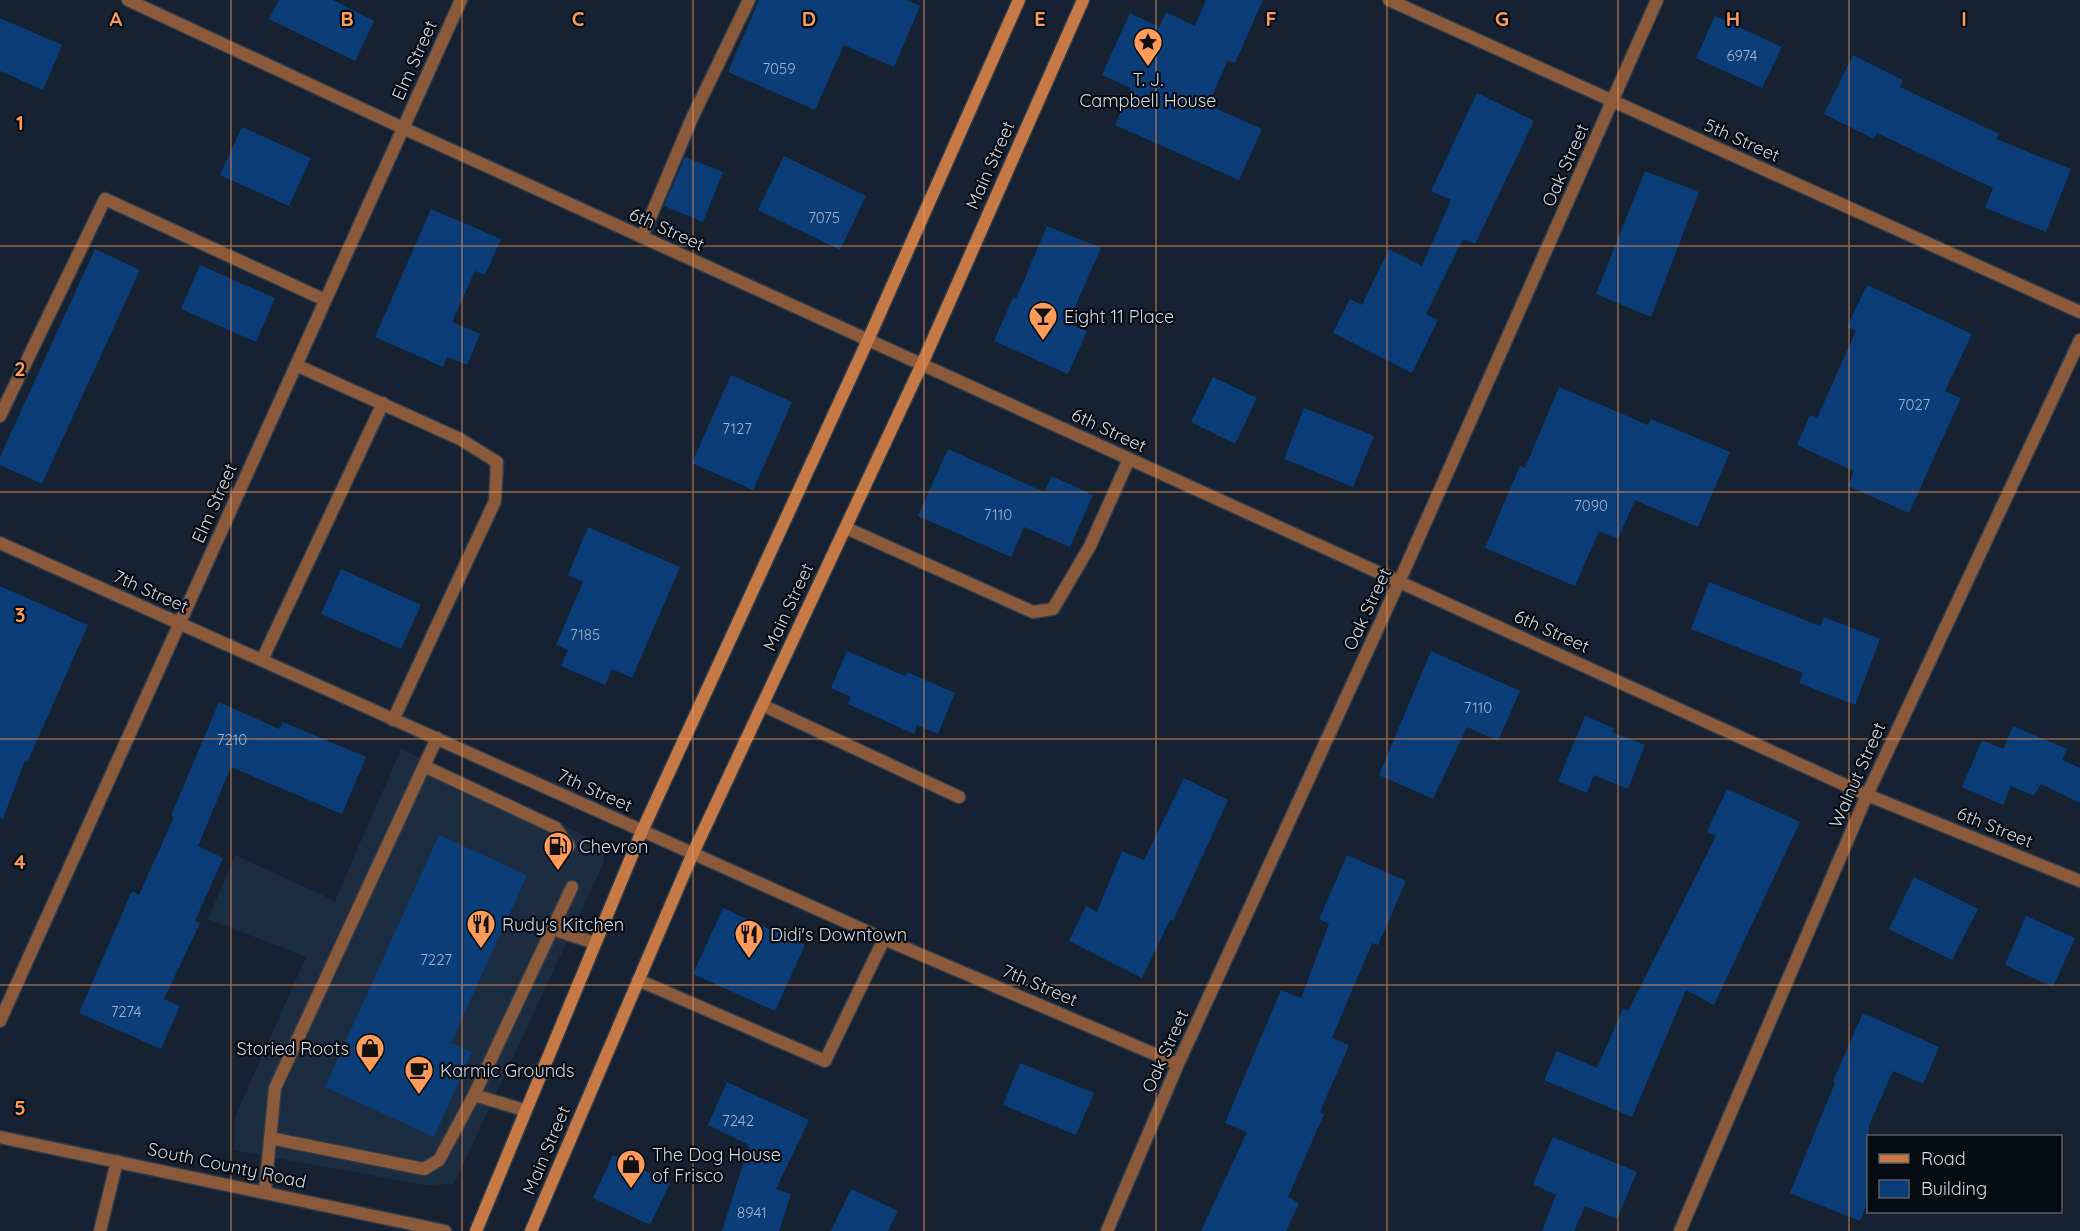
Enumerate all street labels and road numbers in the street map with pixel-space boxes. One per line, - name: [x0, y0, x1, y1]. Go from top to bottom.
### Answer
- street label: Elm Street: [386, 17, 442, 103]
- street label: 5th Street: [1701, 113, 1783, 167]
- street label: Main Street: [960, 117, 1020, 213]
- street label: Oak Street: [1537, 120, 1593, 210]
- street label: 6th Street: [626, 202, 708, 256]
- street label: 6th Street: [1068, 403, 1150, 457]
- street label: Elm Street: [186, 460, 242, 546]
- street label: Main Street: [758, 559, 818, 655]
- street label: 7th Street: [110, 564, 192, 618]
- street label: Oak Street: [1338, 564, 1396, 654]
- street label: 6th Street: [1511, 604, 1593, 658]
- street label: Walnut Street: [1823, 719, 1891, 831]
- street label: 7th Street: [554, 763, 636, 817]
- street label: 6th Street: [1954, 801, 2036, 853]
- street label: 7th Street: [999, 959, 1081, 1011]
- street label: Oak Street: [1137, 1006, 1193, 1096]
- street label: Main Street: [517, 1102, 575, 1198]
- street label: South County Road: [146, 1137, 308, 1193]

